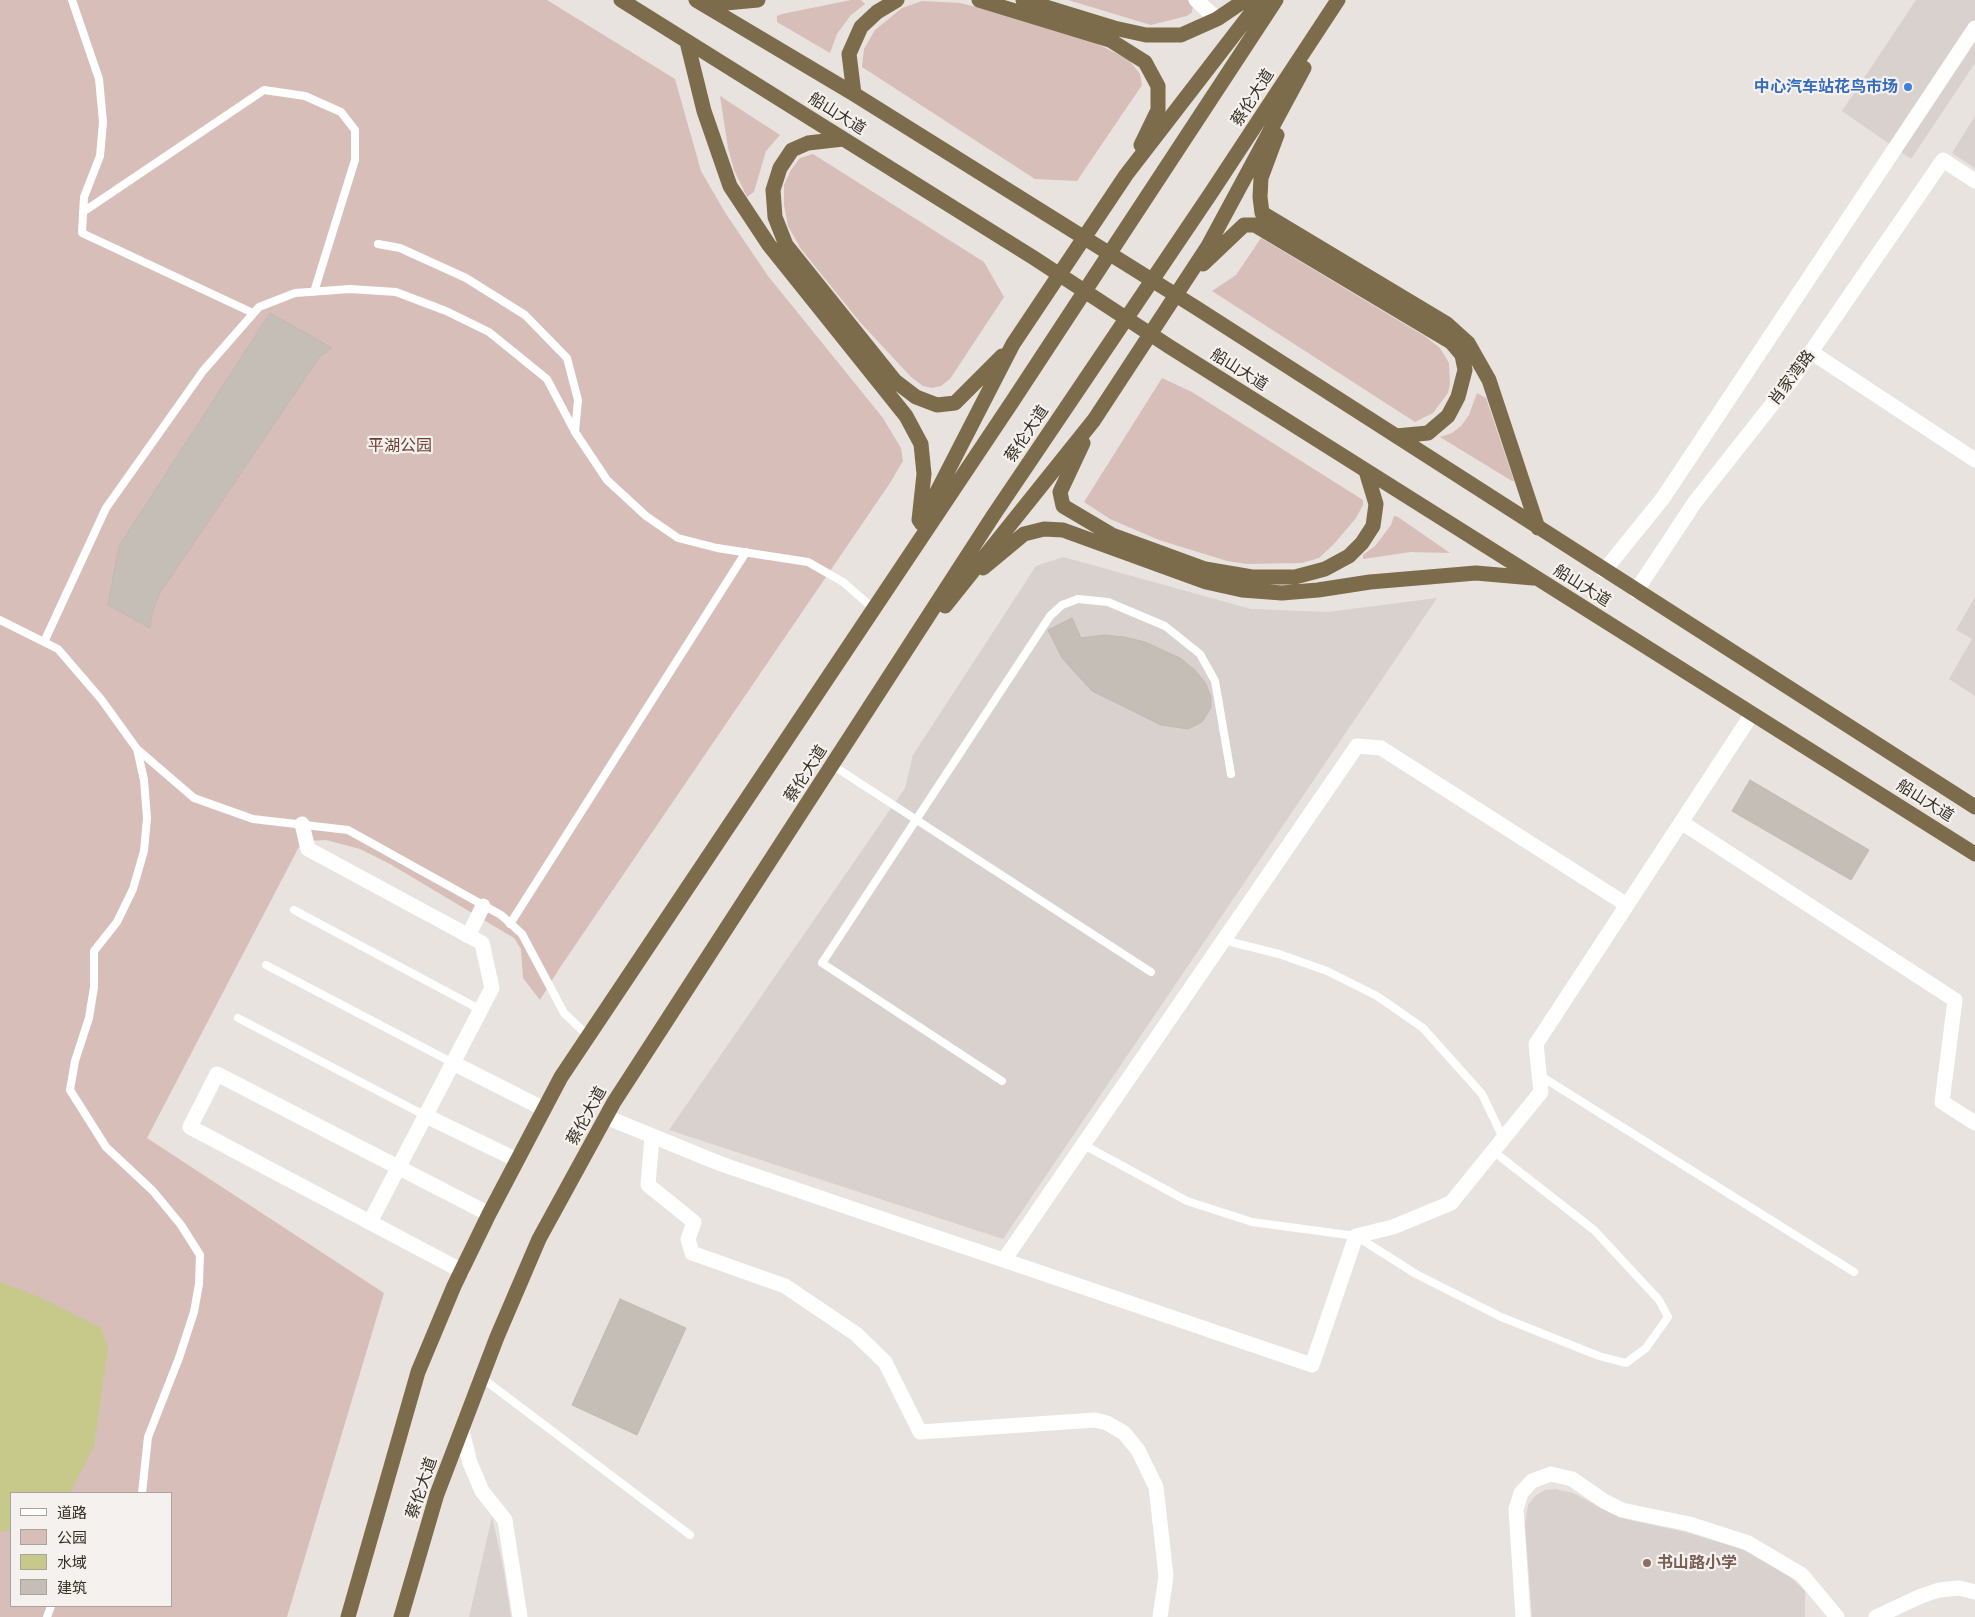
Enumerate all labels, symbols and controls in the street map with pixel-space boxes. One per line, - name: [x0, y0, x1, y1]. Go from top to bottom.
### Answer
- street label: 蔡伦大道: [1228, 66, 1278, 130]
- place label: 中心汽车站花鸟市场: [1754, 77, 1898, 97]
- marker: 中心汽车站花鸟市场: [1902, 81, 1914, 93]
- street label: 船山大道: [805, 89, 869, 139]
- street label: 船山大道: [1207, 345, 1271, 395]
- street label: 肖家湾路: [1765, 347, 1819, 409]
- street label: 蔡伦大道: [1001, 402, 1053, 466]
- park label: 平湖公园: [368, 436, 432, 456]
- street label: 船山大道: [1550, 561, 1614, 611]
- street label: 蔡伦大道: [781, 742, 831, 806]
- street label: 船山大道: [1893, 776, 1957, 826]
- street label: 蔡伦大道: [563, 1083, 611, 1149]
- street label: 蔡伦大道: [403, 1455, 441, 1521]
- legend: [10, 1492, 172, 1607]
- text: 道路: [57, 1504, 87, 1522]
- text: 公园: [57, 1529, 87, 1547]
- place label: 书山路小学: [1657, 1553, 1737, 1573]
- text: 水域: [57, 1554, 87, 1572]
- marker: 书山路小学: [1641, 1557, 1653, 1569]
- text: 建筑: [57, 1579, 87, 1597]

